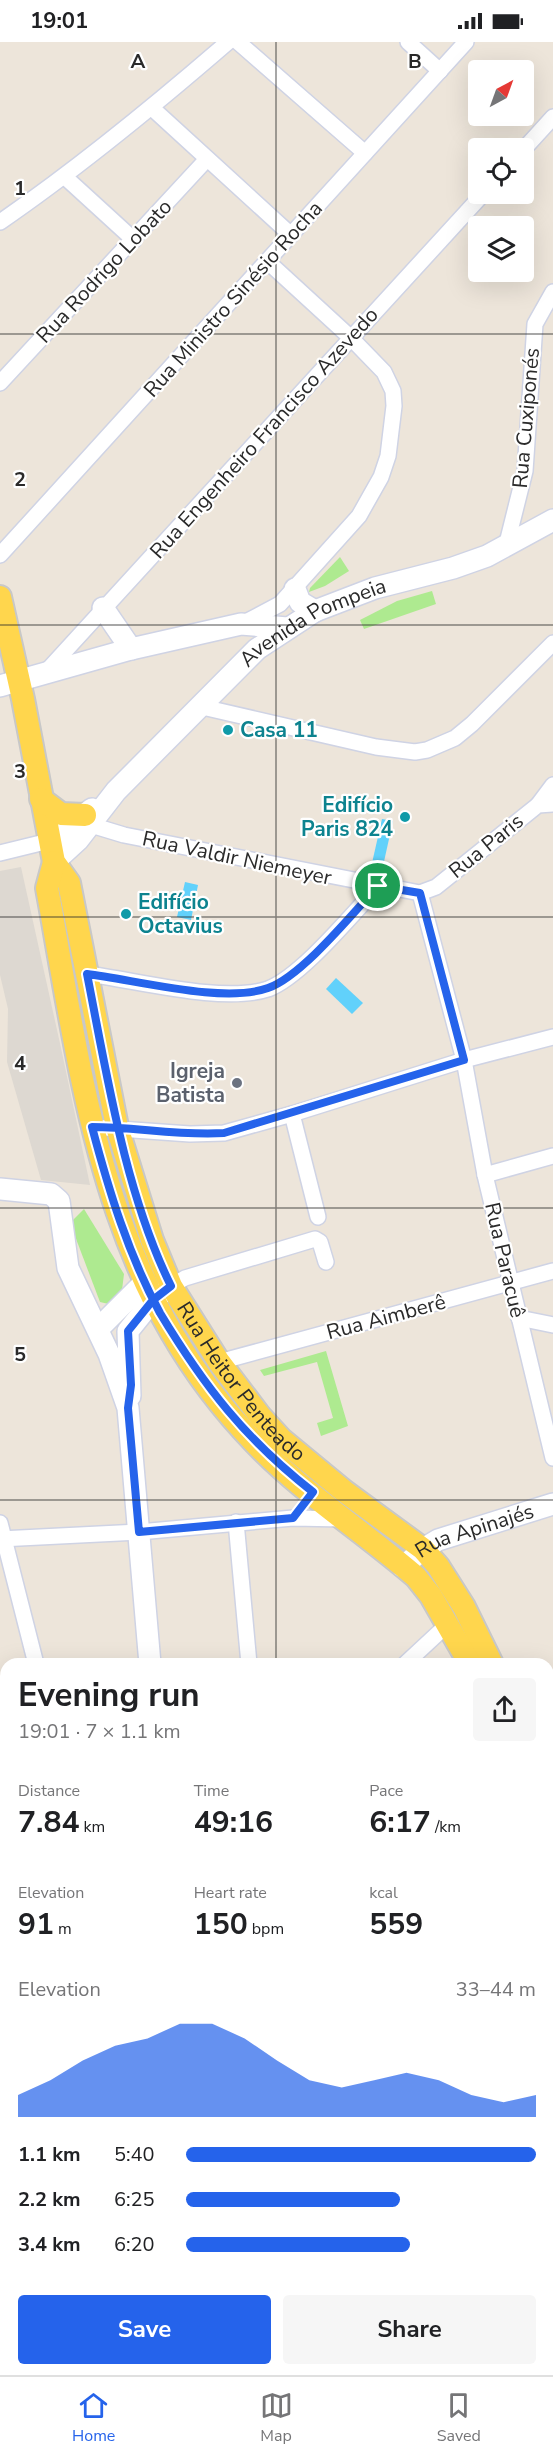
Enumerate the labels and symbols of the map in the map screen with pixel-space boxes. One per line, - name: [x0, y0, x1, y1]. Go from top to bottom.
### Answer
- text: A: [131, 48, 146, 75]
- text: B: [408, 48, 422, 75]
- north arrow: [468, 60, 534, 126]
- text: 1: [14, 175, 26, 202]
- street label: Rua Rodrigo Lobato: [30, 193, 178, 349]
- street label: Rua Ministro Sinésio Rocha: [137, 195, 329, 403]
- street label: Rua Engenheiro Francisco Azevedo: [144, 301, 384, 565]
- street label: Rua Cuxiponés: [506, 347, 546, 489]
- text: 2: [14, 466, 26, 493]
- street label: Avenida Pompeia: [233, 572, 389, 673]
- place label: Casa 11: [240, 716, 318, 744]
- marker: Casa 11: [221, 723, 235, 737]
- text: 3: [14, 758, 26, 785]
- place label: Edifício Paris 824: [301, 791, 393, 843]
- street label: Rua Paris: [443, 807, 529, 885]
- marker: Edifício Paris 824: [398, 810, 412, 824]
- street label: Rua Valdir Niemeyer: [140, 824, 335, 892]
- pin: [352, 860, 403, 911]
- place label: Edifício Octavius: [138, 888, 223, 940]
- marker: Edifício Octavius: [119, 907, 133, 921]
- text: 4: [14, 1050, 26, 1077]
- place label: Igreja Batista: [156, 1057, 225, 1109]
- marker: Igreja Batista: [230, 1076, 244, 1090]
- street label: Rua Paracuê: [478, 1200, 532, 1320]
- street label: Rua Aimberê: [323, 1288, 449, 1346]
- street label: Rua Heitor Penteado: [170, 1296, 312, 1468]
- text: 5: [14, 1341, 26, 1368]
- street label: Rua Apinajés: [410, 1497, 537, 1565]

